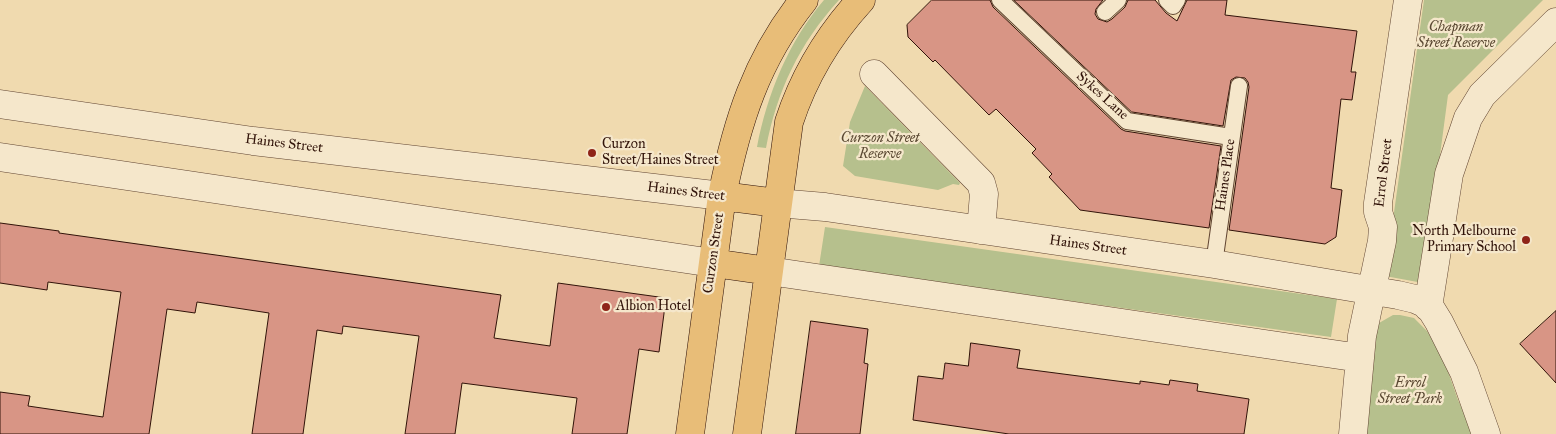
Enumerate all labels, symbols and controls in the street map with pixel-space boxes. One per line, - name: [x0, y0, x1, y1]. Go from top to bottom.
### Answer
- park label: Chapman Street Reserve: [1417, 20, 1495, 52]
- street label: Sykes Lane: [1072, 68, 1132, 124]
- street label: Haines Street: [244, 131, 324, 157]
- park label: Curzon Street Reserve: [841, 131, 919, 164]
- place label: Curzon Street/Haines Street: [602, 137, 719, 170]
- street label: Haines Place: [1213, 138, 1239, 212]
- street label: Errol Street: [1371, 138, 1397, 208]
- marker: Curzon Street/Haines Street: [586, 147, 598, 159]
- street label: Haines Street: [646, 179, 726, 205]
- street label: Curzon Street: [700, 212, 728, 294]
- place label: North Melbourne Primary School: [1412, 224, 1516, 256]
- street label: Haines Street: [1048, 232, 1128, 260]
- marker: North Melbourne Primary School: [1520, 234, 1532, 246]
- place label: Albion Hotel: [616, 299, 691, 315]
- marker: Albion Hotel: [600, 301, 612, 313]
- park label: Errol Street Park: [1378, 376, 1442, 408]

